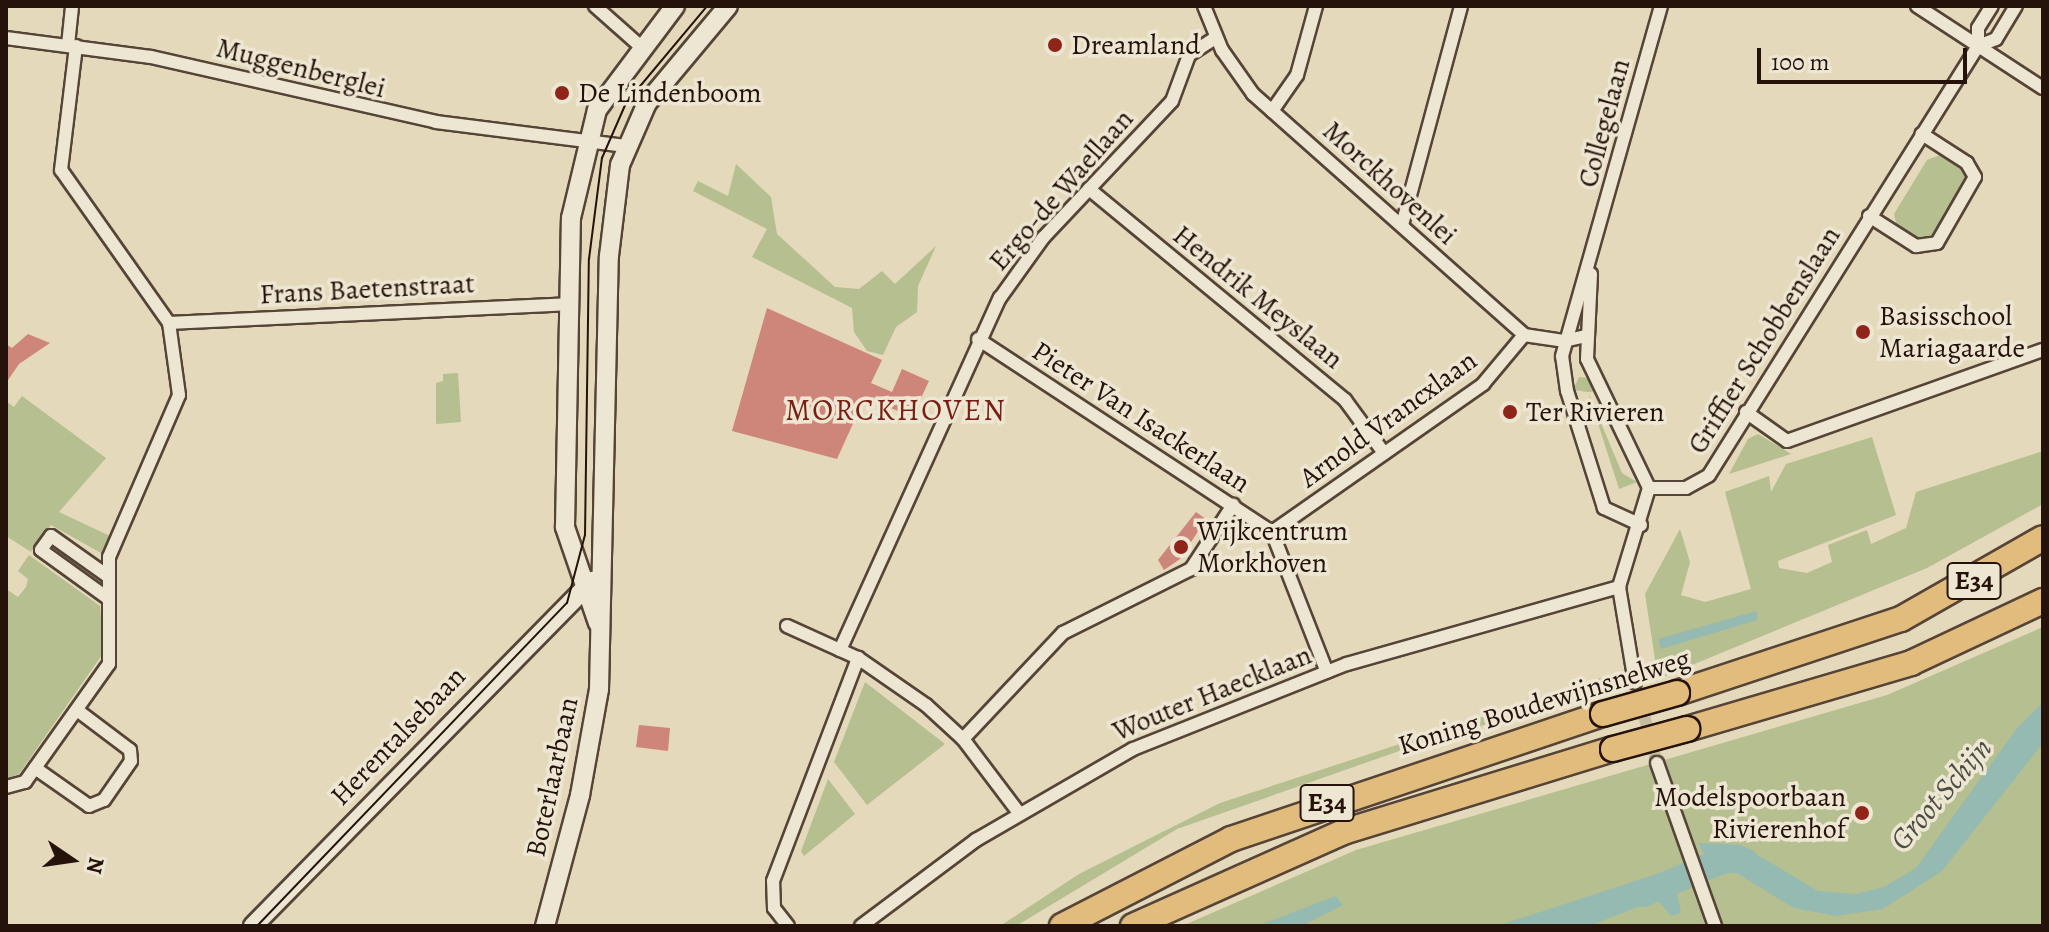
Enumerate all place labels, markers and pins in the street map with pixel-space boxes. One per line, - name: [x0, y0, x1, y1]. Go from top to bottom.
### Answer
- place label: Dreamland: [1071, 28, 1200, 62]
- marker: Dreamland: [1046, 36, 1064, 54]
- place label: De Lindenboom: [578, 76, 762, 110]
- marker: De Lindenboom: [553, 84, 571, 102]
- place label: Basisschool Mariagaarde: [1879, 299, 2025, 365]
- marker: Basisschool Mariagaarde: [1854, 323, 1872, 341]
- place label: Ter Rivieren: [1526, 395, 1664, 429]
- marker: Ter Rivieren: [1501, 403, 1519, 421]
- place label: Wijkcentrum Morkhoven: [1197, 514, 1348, 580]
- marker: Wijkcentrum Morkhoven: [1172, 538, 1190, 556]
- place label: Modelspoorbaan Rivierenhof: [1654, 780, 1846, 846]
- marker: Modelspoorbaan Rivierenhof: [1853, 804, 1871, 822]

